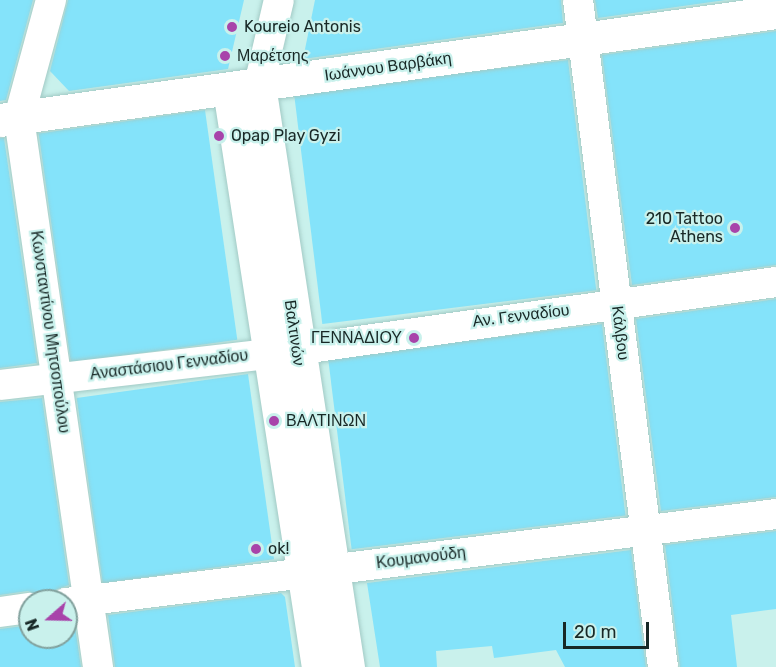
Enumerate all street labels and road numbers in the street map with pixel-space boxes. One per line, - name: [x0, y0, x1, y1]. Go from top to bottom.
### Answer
- street label: Ιωάννου Βαρβάκη: [323, 49, 453, 85]
- street label: Κωνσταντίνου Μητσοπούλου: [26, 229, 74, 435]
- street label: Βαλτινών: [280, 299, 308, 367]
- street label: Αν. Γενναδίου: [471, 301, 571, 331]
- street label: Κάλβου: [607, 305, 633, 361]
- street label: Αναστάσιου Γενναδίου: [89, 346, 249, 384]
- street label: Κουμανούδη: [375, 543, 467, 573]

